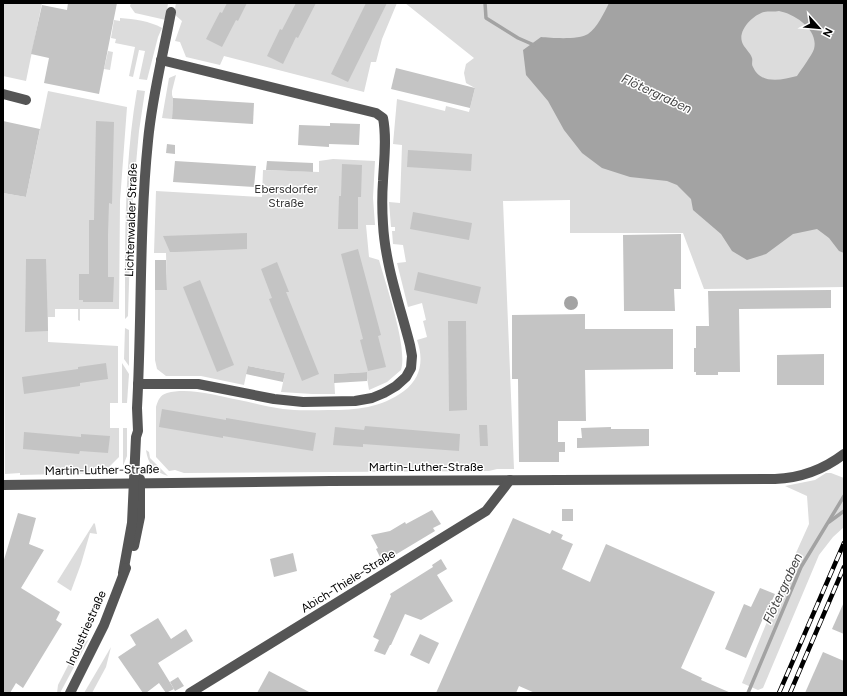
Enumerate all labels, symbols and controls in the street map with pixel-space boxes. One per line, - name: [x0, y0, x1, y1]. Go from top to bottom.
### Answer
- north arrow: [799, 8, 839, 48]
- text: N: [820, 26, 835, 39]
- water label: Flötergraben: [619, 71, 694, 116]
- street label: Lichtenwalder Straße: [122, 162, 140, 277]
- park label: Ebersdorfer Straße: [254, 182, 318, 210]
- street label: Martin-Luther-Straße: [369, 460, 484, 474]
- street label: Martin-Luther-Straße: [45, 462, 160, 478]
- street label: Abich-Thiele-Straße: [298, 546, 398, 616]
- water label: Flötergraben: [760, 551, 805, 626]
- street label: Industriestraße: [63, 588, 109, 668]

